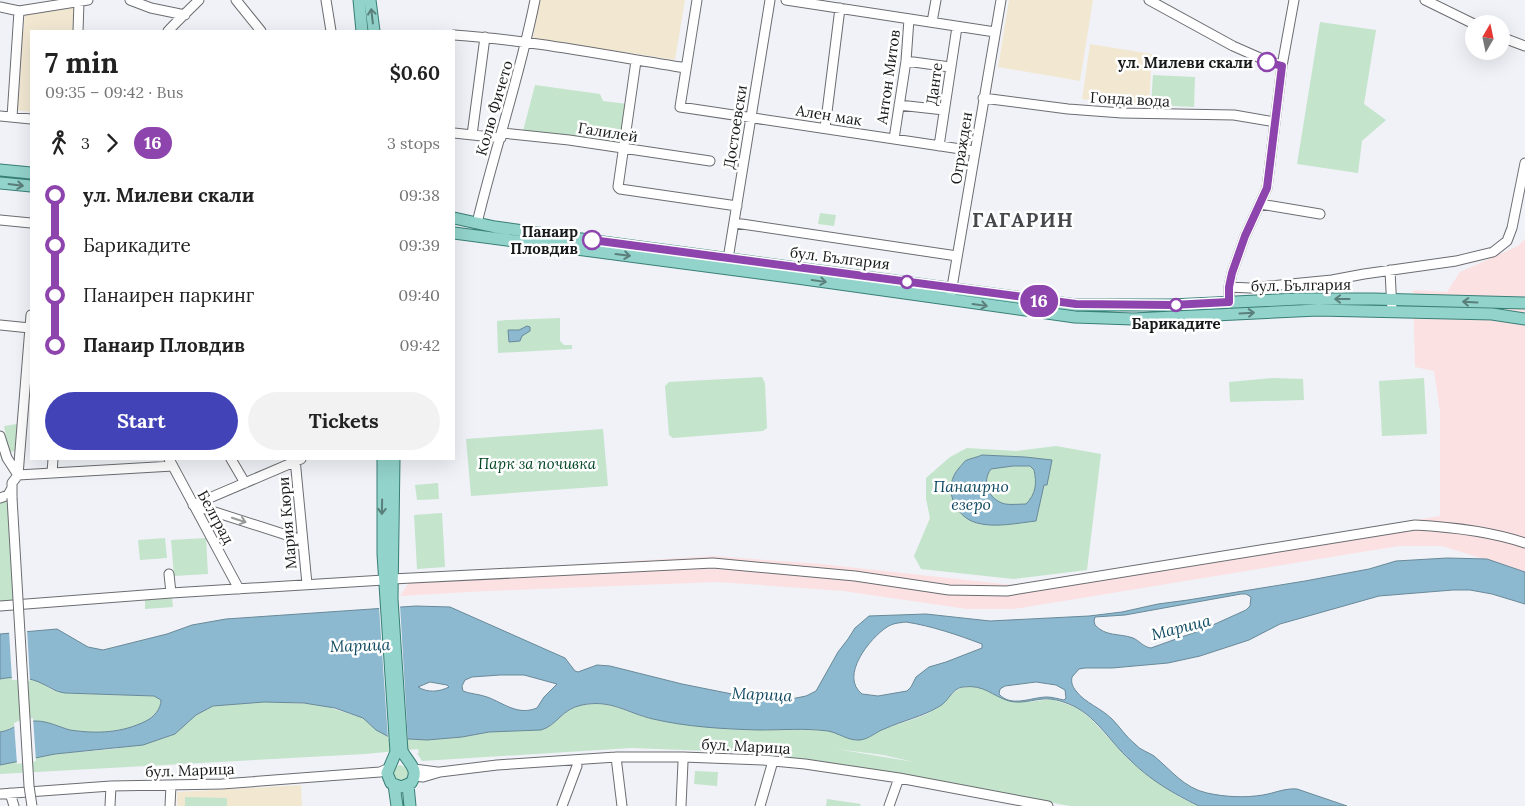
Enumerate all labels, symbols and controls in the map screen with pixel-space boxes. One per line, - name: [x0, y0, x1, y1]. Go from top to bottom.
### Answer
- one-way arrow: [367, 8, 377, 24]
- north arrow: [1465, 15, 1510, 60]
- map controls: [1465, 15, 1510, 60]
- street label: Антон Митов: [872, 28, 904, 127]
- text: 7 min: [45, 45, 118, 81]
- marker: ул. Милеви скали: [1257, 52, 1277, 72]
- place label: ул. Милеви скали: [1118, 53, 1253, 72]
- street label: Колю Фичето: [471, 58, 517, 158]
- text: $0.60: [390, 61, 440, 85]
- street label: Данте: [922, 61, 946, 107]
- text: 09:35 – 09:42 · Bus: [45, 82, 183, 102]
- street label: Достоевски: [719, 84, 751, 170]
- street label: Гонда вода: [1090, 87, 1171, 111]
- street label: Ален мак: [794, 100, 863, 130]
- street label: Огражден: [946, 110, 976, 186]
- street label: Галилей: [577, 118, 639, 146]
- icon: walk: [45, 129, 73, 157]
- icon: forward: [98, 129, 126, 157]
- text: 16: [144, 131, 162, 154]
- text: 3: [81, 133, 90, 153]
- text: 3 stops: [387, 133, 440, 153]
- one-way arrow: [7, 180, 23, 190]
- text: ул. Милеви скали: [83, 183, 254, 207]
- text: 09:38: [399, 185, 440, 205]
- district label: ГАГАРИН: [972, 207, 1074, 232]
- place label: Панаир Пловдив: [510, 222, 578, 258]
- marker: Панаир Пловдив: [582, 230, 602, 250]
- text: Барикадите: [83, 233, 191, 257]
- text: 09:39: [399, 235, 440, 255]
- street label: бул. България: [789, 242, 891, 274]
- one-way arrow: [615, 250, 631, 260]
- unlabelled marker: [900, 275, 914, 289]
- street label: бул. България: [1251, 275, 1351, 295]
- one-way arrow: [811, 276, 827, 286]
- text: Панаирен паркинг: [83, 283, 254, 307]
- text: 09:40: [398, 285, 440, 305]
- line badge: 16: [1016, 285, 1062, 317]
- text: 16: [1030, 289, 1048, 312]
- one-way arrow: [1334, 294, 1350, 304]
- marker: Барикадите: [1169, 298, 1183, 312]
- one-way arrow: [1462, 298, 1478, 307]
- one-way arrow: [972, 300, 988, 310]
- one-way arrow: [1238, 309, 1254, 318]
- place label: Барикадите: [1131, 314, 1221, 333]
- text: Панаир Пловдив: [83, 333, 245, 357]
- text: 09:42: [400, 335, 440, 355]
- button: Start: [45, 392, 238, 450]
- button: Tickets: [248, 392, 440, 450]
- park label: Парк за почивка: [478, 454, 597, 473]
- street label: Мария Кюри: [273, 476, 301, 570]
- water label: Панаирно езеро: [933, 476, 1009, 514]
- street label: Белград: [194, 487, 239, 547]
- one-way arrow: [377, 499, 387, 515]
- one-way arrow: [231, 515, 247, 525]
- water label: Марица: [1149, 610, 1213, 644]
- water label: Марица: [329, 634, 391, 656]
- water label: Марица: [731, 682, 793, 706]
- street label: бул. Марица: [701, 734, 791, 758]
- street label: бул. Марица: [145, 759, 235, 781]

